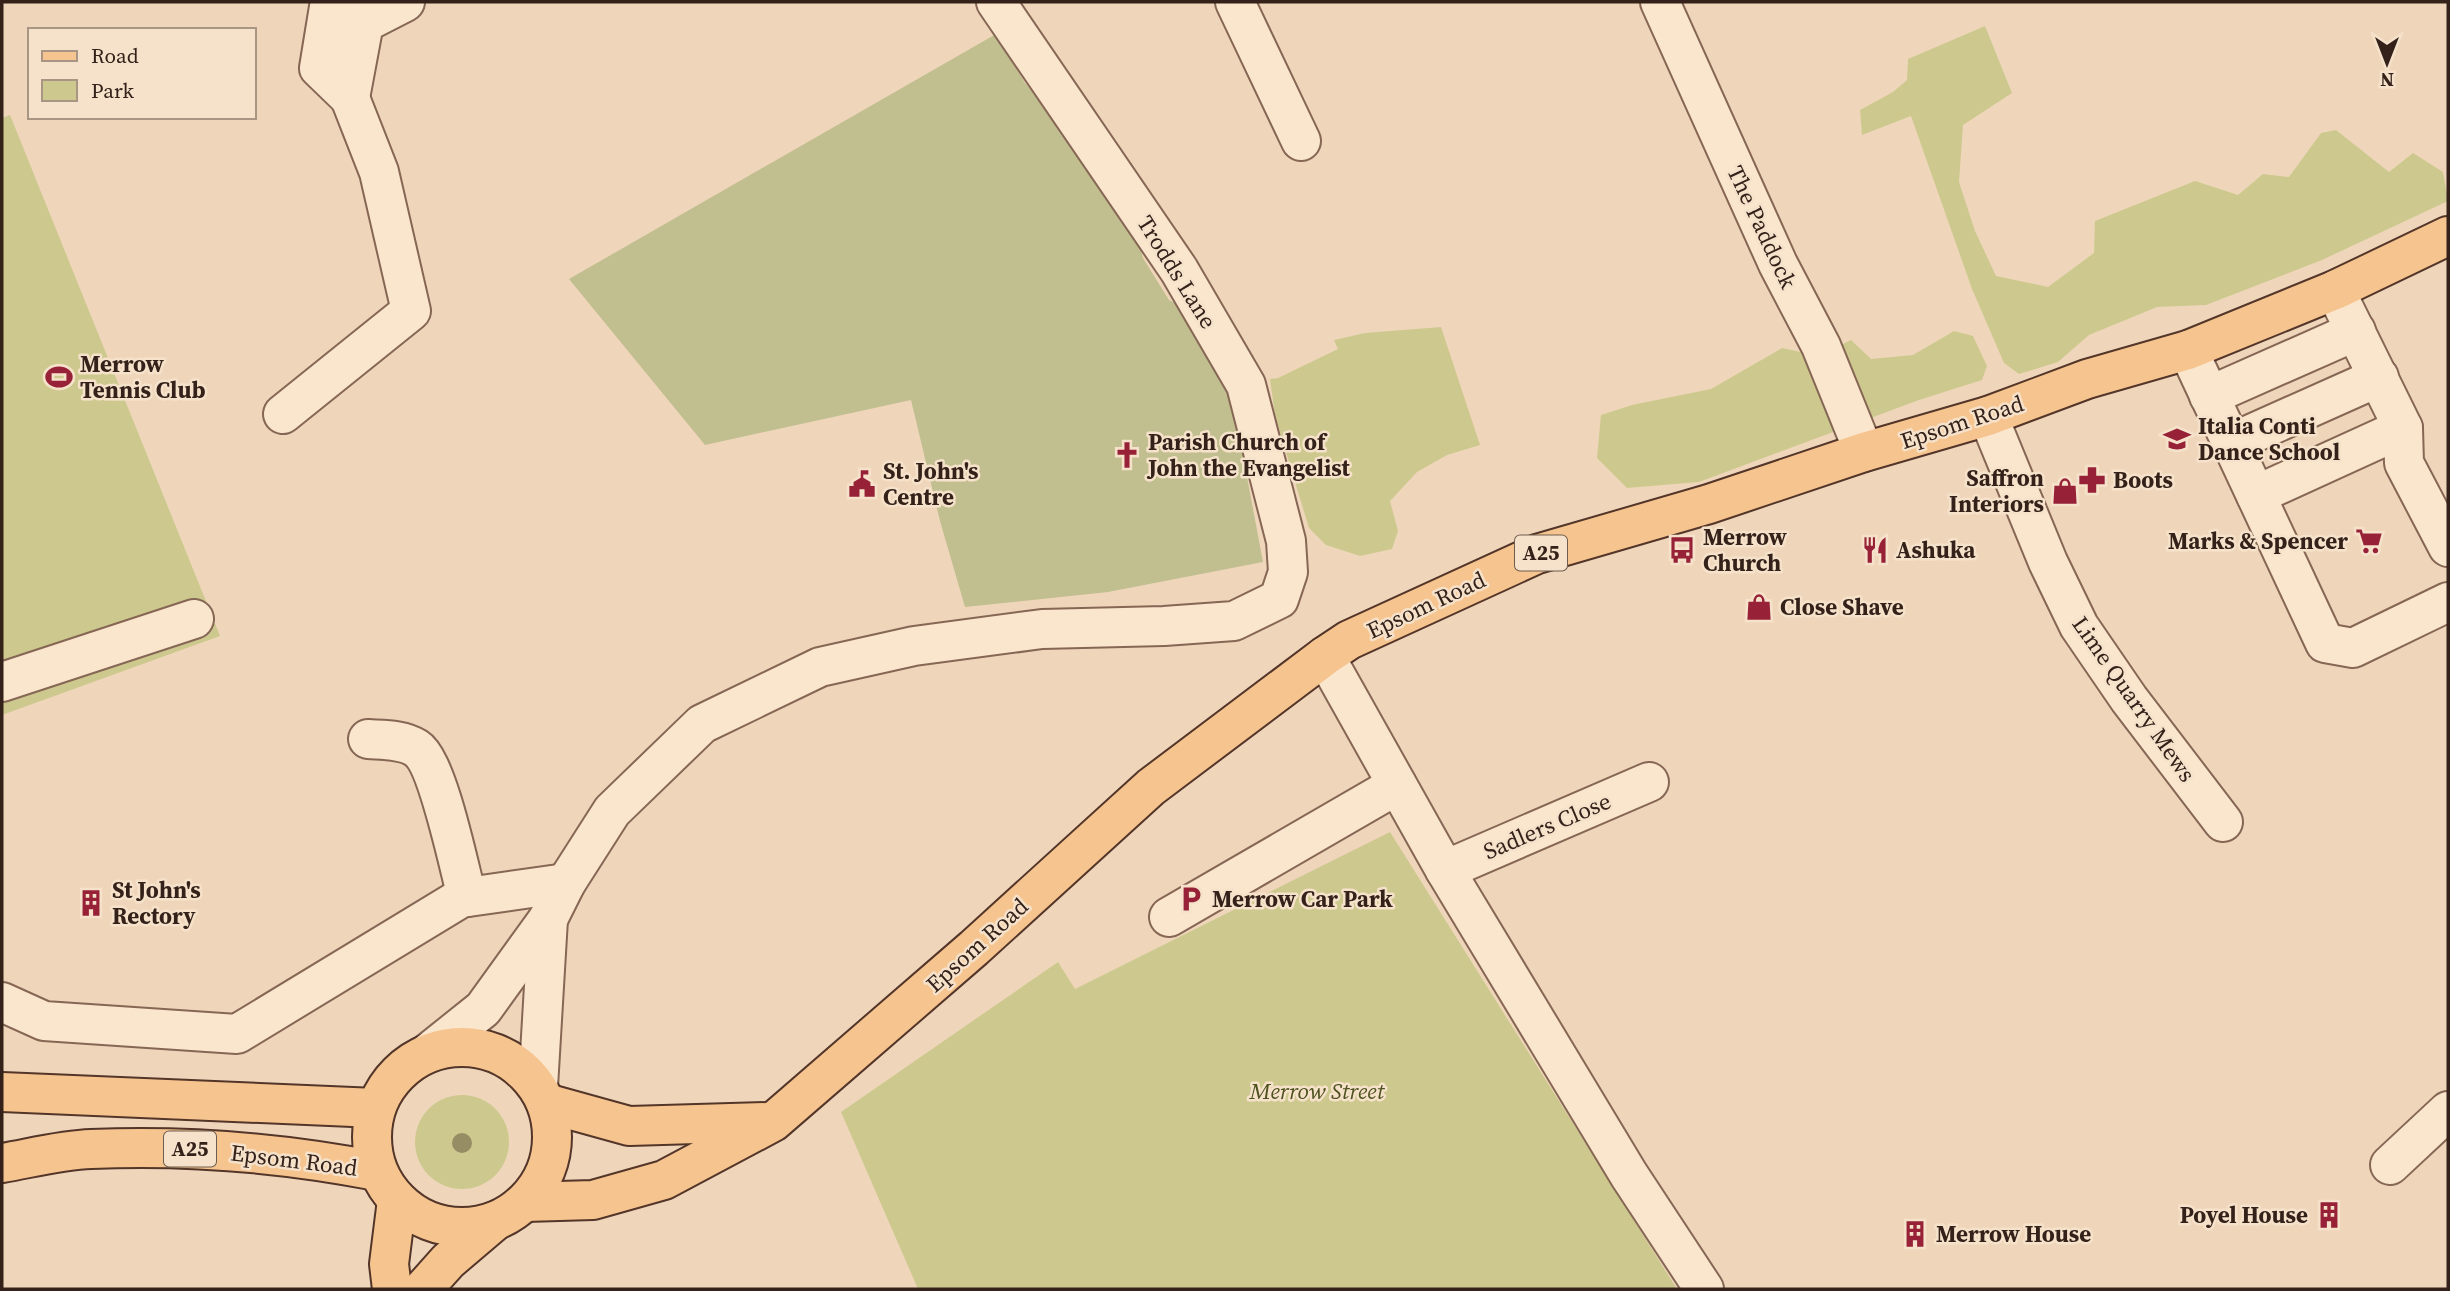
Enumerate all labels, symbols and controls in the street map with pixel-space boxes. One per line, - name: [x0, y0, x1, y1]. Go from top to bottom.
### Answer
- legend: [28, 28, 256, 119]
- north arrow: [2352, 28, 2422, 98]
- text: Road: [91, 41, 139, 70]
- text: N: [2380, 67, 2394, 93]
- text: Park: [91, 76, 135, 105]
- street label: The Paddock: [1720, 160, 1805, 294]
- street label: Trodds Lane: [1130, 209, 1224, 335]
- place label: Merrow Tennis Club: [80, 348, 205, 406]
- sports icon: Merrow Tennis Club: [44, 362, 74, 392]
- street label: Epsom Road: [1896, 387, 2028, 457]
- place label: Italia Conti Dance School: [2198, 410, 2340, 468]
- school or university icon: Italia Conti Dance School: [2162, 424, 2192, 454]
- place label: Parish Church of John the Evangelist: [1146, 426, 1351, 484]
- church icon: Parish Church of John the Evangelist: [1112, 440, 1142, 470]
- place label: St. John's Centre: [883, 455, 979, 513]
- place label: Saffron Interiors: [1949, 462, 2044, 520]
- place label: Boots: [2113, 464, 2173, 496]
- pharmacy icon: Boots: [2077, 465, 2107, 495]
- public building icon: St. John's Centre: [847, 469, 877, 499]
- shop icon: Saffron Interiors: [2050, 476, 2080, 506]
- place label: Merrow Church: [1703, 521, 1788, 579]
- place label: Marks & Spencer: [2168, 525, 2348, 557]
- supermarket icon: Marks & Spencer: [2354, 526, 2384, 556]
- place label: Ashuka: [1896, 534, 1976, 566]
- bus stop icon: Merrow Church: [1667, 535, 1697, 565]
- restaurant icon: Ashuka: [1860, 535, 1890, 565]
- road number: A25: [1515, 536, 1567, 570]
- street label: Epsom Road: [1361, 564, 1491, 646]
- place label: Close Shave: [1780, 591, 1904, 623]
- shop icon: Close Shave: [1744, 592, 1774, 622]
- street label: Lime Quarry Mews: [2065, 610, 2203, 788]
- street label: Sadlers Close: [1478, 785, 1616, 867]
- place label: St John's Rectory: [112, 874, 201, 932]
- place label: Merrow Car Park: [1212, 883, 1393, 915]
- parking icon: Merrow Car Park: [1176, 884, 1206, 914]
- building icon: St John's Rectory: [76, 888, 106, 918]
- street label: Epsom Road: [919, 890, 1035, 1000]
- park label: Merrow Street: [1249, 1075, 1386, 1107]
- road number: A25: [164, 1132, 216, 1166]
- street label: Epsom Road: [229, 1136, 359, 1184]
- place label: Poyel House: [2180, 1199, 2308, 1231]
- building icon: Poyel House: [2314, 1200, 2344, 1230]
- place label: Merrow House: [1936, 1218, 2091, 1250]
- building icon: Merrow House: [1900, 1219, 1930, 1249]

